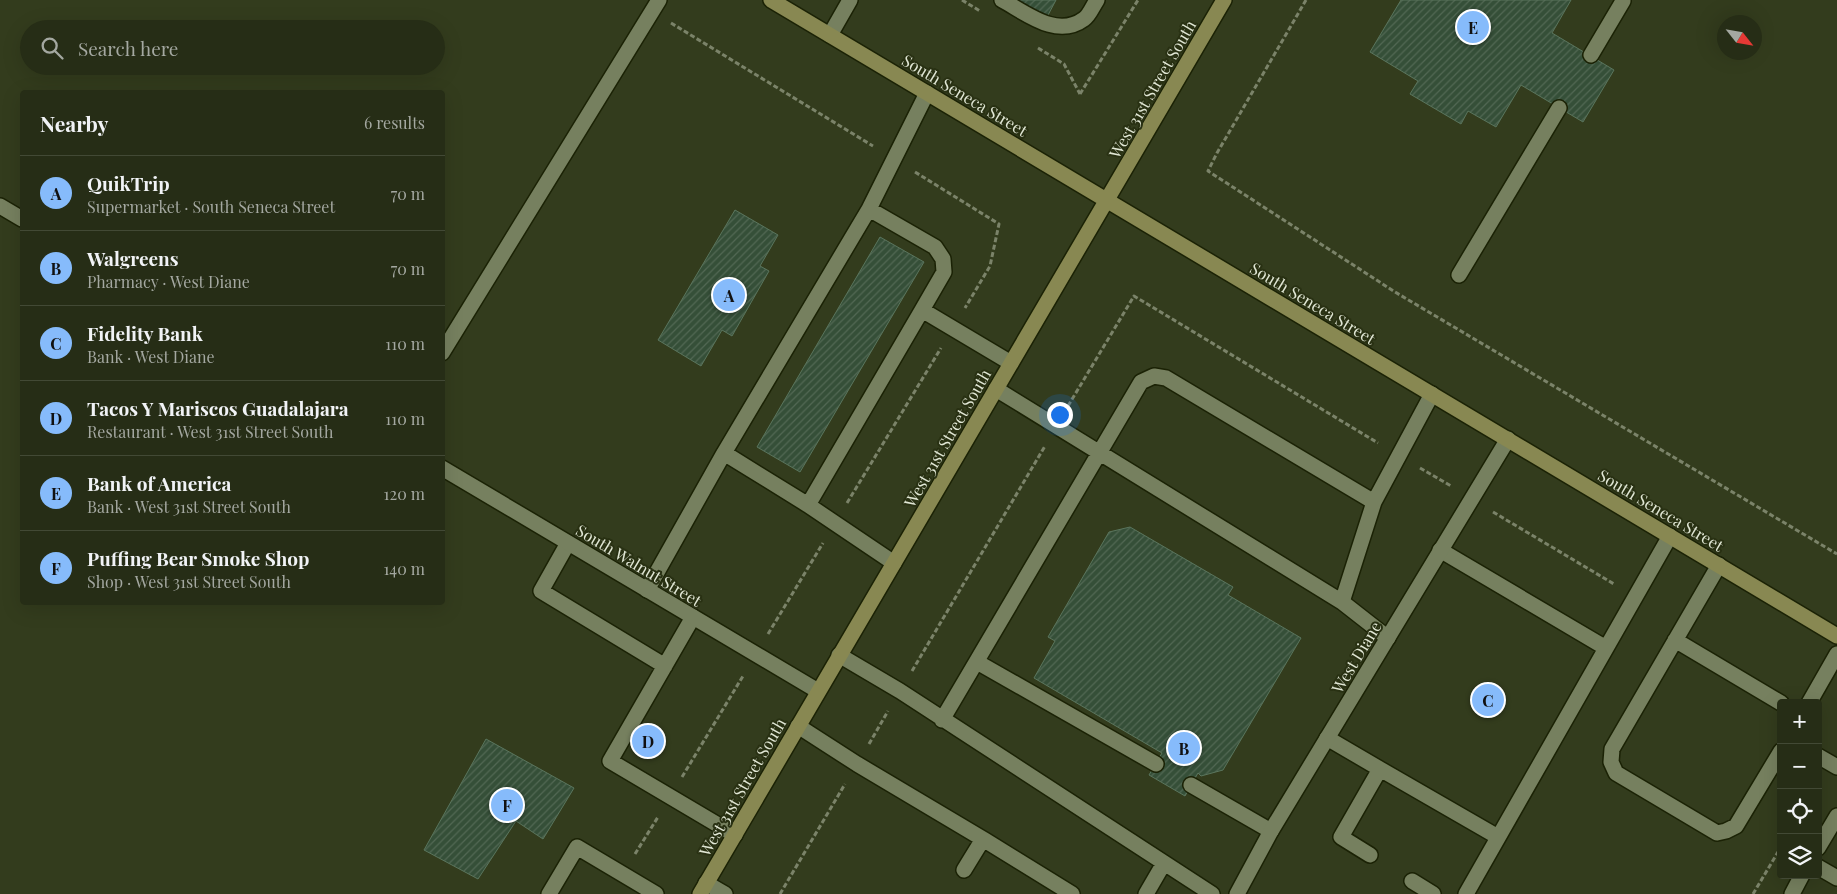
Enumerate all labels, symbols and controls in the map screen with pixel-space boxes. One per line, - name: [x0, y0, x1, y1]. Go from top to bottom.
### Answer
- pin: E: [1457, 8, 1489, 46]
- north arrow: [1717, 15, 1762, 60]
- street label: West 31st Street South: [1103, 16, 1200, 163]
- search box: [20, 20, 445, 75]
- icon: search: [38, 34, 66, 62]
- text: Search here: [78, 35, 178, 61]
- street label: South Seneca Street: [898, 49, 1032, 141]
- text: Nearby: [40, 109, 109, 137]
- text: 6 results: [364, 112, 425, 133]
- text: QuikTrip: [87, 170, 170, 196]
- text: A: [51, 183, 61, 204]
- text: 70 m: [391, 183, 425, 204]
- text: Supermarket · South Seneca Street: [87, 196, 335, 217]
- text: Walgreens: [87, 245, 178, 271]
- street label: South Seneca Street: [1246, 257, 1380, 349]
- text: B: [51, 258, 61, 279]
- text: 70 m: [391, 258, 425, 279]
- text: Pharmacy · West Diane: [87, 271, 250, 292]
- pin: A: [713, 276, 745, 314]
- text: Fidelity Bank: [87, 320, 203, 346]
- text: C: [50, 333, 62, 354]
- text: 110 m: [385, 333, 425, 354]
- text: Bank · West Diane: [87, 346, 215, 367]
- street label: West 31st Street South: [898, 365, 995, 512]
- text: Tacos Y Mariscos Guadalajara: [87, 395, 349, 421]
- your location: [1047, 402, 1073, 428]
- text: D: [50, 408, 62, 429]
- text: 110 m: [385, 408, 425, 429]
- text: Restaurant · West 31st Street South: [87, 421, 333, 442]
- street label: South Seneca Street: [1594, 464, 1728, 556]
- text: Bank of America: [87, 470, 231, 496]
- text: E: [51, 483, 61, 504]
- text: 120 m: [384, 483, 425, 504]
- text: Bank · West 31st Street South: [87, 496, 291, 517]
- street label: South Walnut Street: [572, 519, 706, 611]
- text: Puffing Bear Smoke Shop: [87, 545, 309, 571]
- text: F: [51, 558, 61, 579]
- text: 140 m: [383, 558, 425, 579]
- text: Shop · West 31st Street South: [87, 571, 291, 592]
- street label: West Diane: [1326, 617, 1386, 697]
- pin: C: [1472, 681, 1504, 719]
- map controls: [1777, 699, 1822, 879]
- button: +: [1777, 699, 1822, 744]
- street label: West 31st Street South: [693, 714, 790, 861]
- pin: D: [632, 722, 664, 760]
- pin: B: [1168, 729, 1200, 767]
- button: −: [1777, 744, 1822, 789]
- pin: F: [491, 786, 523, 824]
- button: locate: [1777, 789, 1822, 834]
- button: layers: [1777, 834, 1822, 879]

